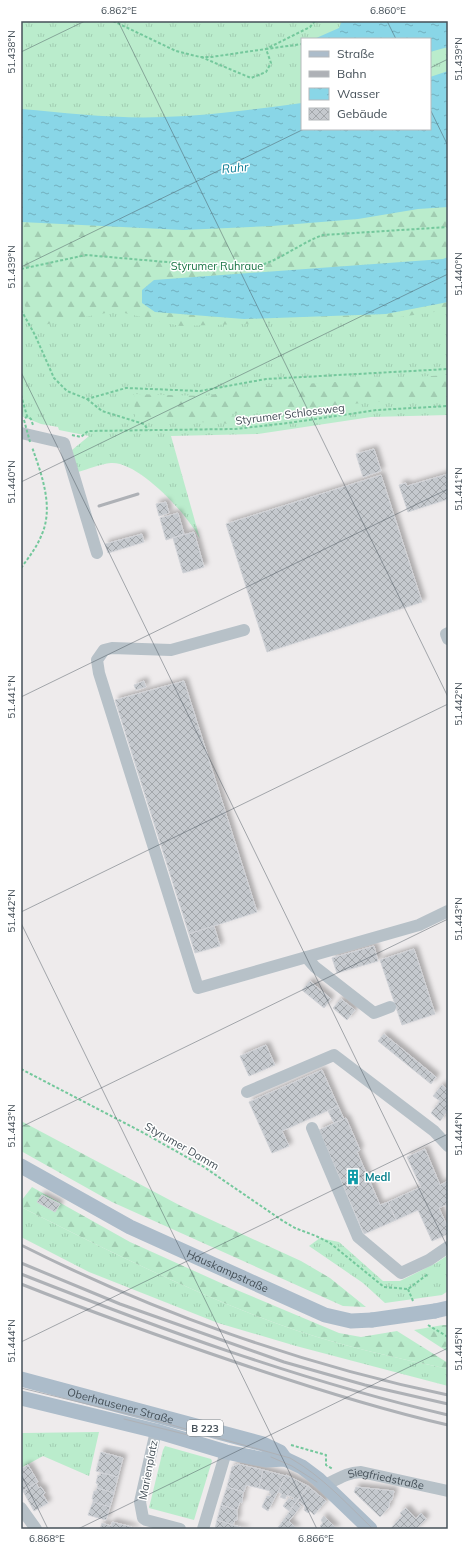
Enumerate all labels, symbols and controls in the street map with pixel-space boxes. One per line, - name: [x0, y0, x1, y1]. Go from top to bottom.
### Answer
- text: 6.862°E: [101, 4, 137, 17]
- text: 6.860°E: [370, 4, 406, 17]
- text: 51.438°N: [5, 30, 18, 74]
- text: 51.439°N: [452, 37, 465, 81]
- legend: [301, 38, 431, 130]
- text: Straße: [337, 46, 374, 61]
- text: Bahn: [337, 66, 366, 81]
- text: Wasser: [337, 86, 380, 101]
- text: Gebäude: [337, 106, 387, 121]
- water label: Ruhr: [221, 159, 250, 176]
- text: 51.439°N: [5, 245, 18, 289]
- text: 51.440°N: [452, 252, 465, 296]
- park label: Styrumer Ruhraue: [171, 259, 263, 273]
- street label: Styrumer Schlossweg: [235, 400, 345, 428]
- text: 51.440°N: [5, 460, 18, 504]
- text: 51.441°N: [452, 467, 465, 511]
- text: 51.441°N: [5, 675, 18, 719]
- text: 51.442°N: [452, 682, 465, 726]
- text: 51.442°N: [5, 889, 18, 933]
- text: 51.443°N: [452, 897, 465, 941]
- text: 51.443°N: [5, 1104, 18, 1148]
- text: 51.444°N: [452, 1112, 465, 1156]
- street label: Styrumer Damm: [142, 1119, 222, 1173]
- building icon: Medl: [344, 1168, 362, 1186]
- place label: Medl: [365, 1170, 390, 1184]
- street label: Hauskampstraße: [185, 1247, 271, 1296]
- text: 51.444°N: [5, 1319, 18, 1363]
- text: 51.445°N: [452, 1327, 465, 1371]
- street label: Oberhausener Straße: [66, 1385, 175, 1427]
- road number: B 223: [187, 1420, 223, 1436]
- street label: Marienplatz: [135, 1439, 161, 1501]
- street label: Siegfriedstraße: [346, 1465, 425, 1493]
- text: 6.868°E: [29, 1532, 65, 1545]
- text: 6.866°E: [298, 1532, 334, 1545]

